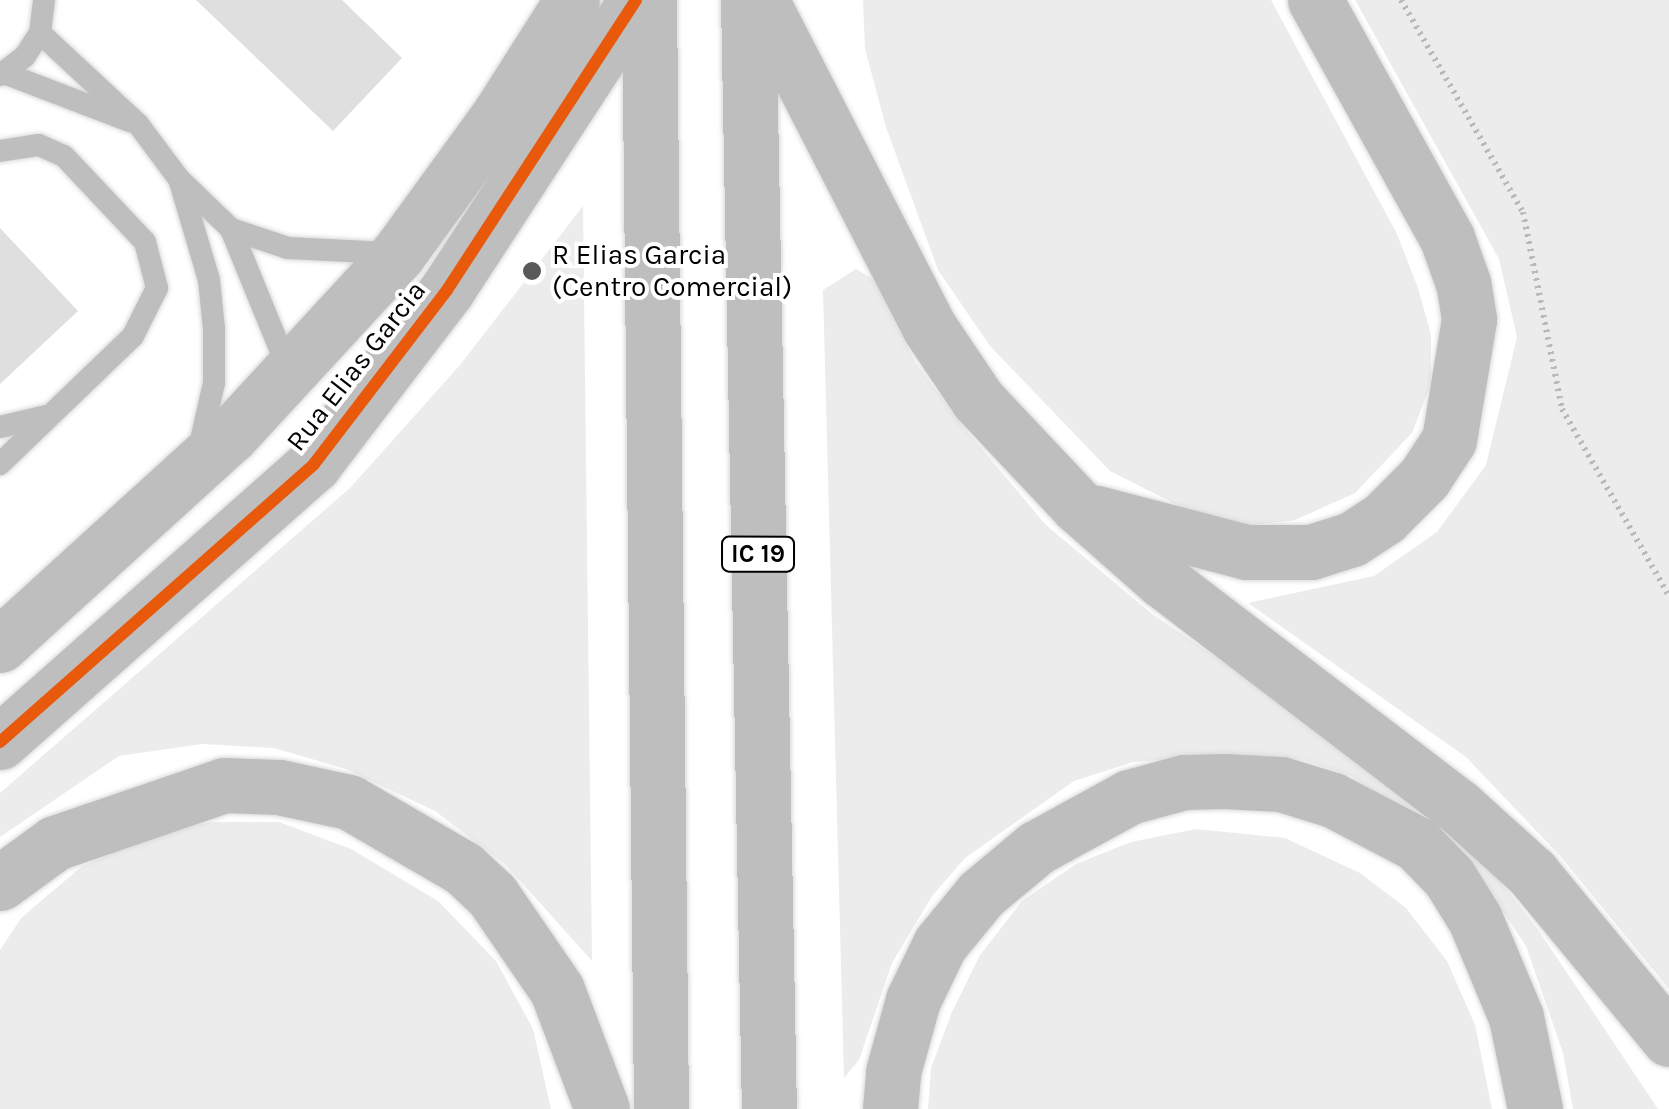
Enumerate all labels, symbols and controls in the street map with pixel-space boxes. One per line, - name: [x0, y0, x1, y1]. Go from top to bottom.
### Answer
- place label: R Elias Garcia (Centro Comercial): [552, 238, 792, 304]
- marker: R Elias Garcia (Centro Comercial): [521, 260, 543, 282]
- street label: Rua Elias Garcia: [279, 274, 433, 458]
- road number: IC 19: [720, 534, 796, 574]

